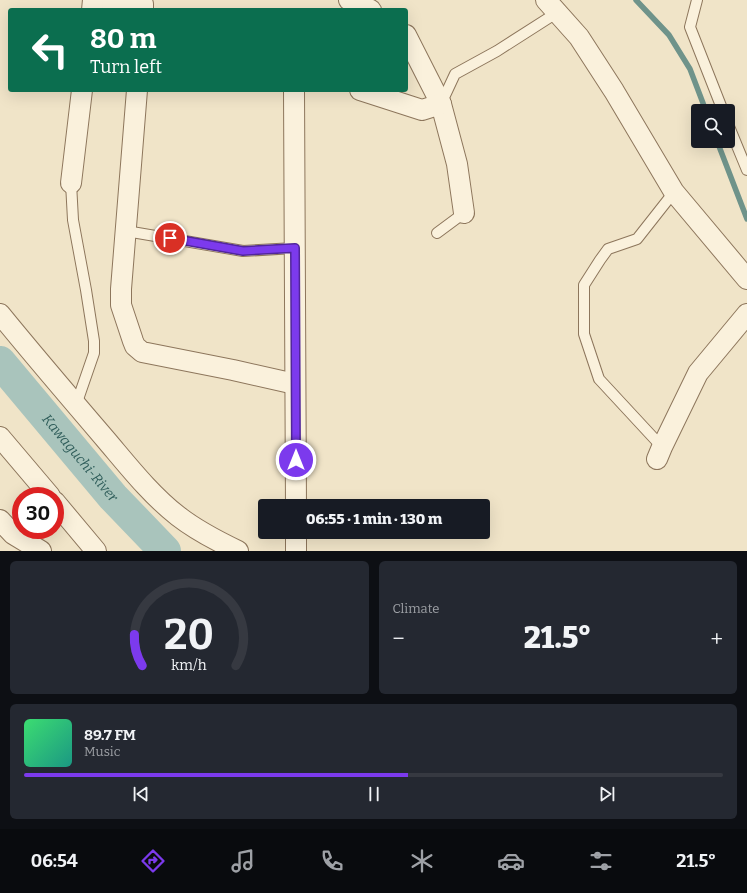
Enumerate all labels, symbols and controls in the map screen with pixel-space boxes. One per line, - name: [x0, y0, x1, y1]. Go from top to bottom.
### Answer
- text: 80 m: [90, 22, 156, 55]
- icon: left: [24, 24, 76, 76]
- text: Turn left: [90, 56, 162, 78]
- map controls: [691, 104, 735, 148]
- button: search: [691, 104, 735, 148]
- pin: [153, 221, 187, 255]
- icon: arrive: [159, 227, 181, 249]
- water label: Kawaguchi-River: [38, 411, 122, 507]
- position arrow: [275, 439, 317, 481]
- speed limit sign: 30: [12, 487, 64, 539]
- text: 06:55 · 1 min · 130 m: [306, 510, 442, 528]
- text: Climate: [393, 601, 439, 616]
- text: 20: [164, 609, 214, 659]
- text: 21.5°: [524, 620, 591, 656]
- text: −: [393, 625, 405, 652]
- text: +: [710, 625, 723, 652]
- text: km/h: [172, 656, 207, 673]
- text: 89.7 FM: [84, 726, 136, 744]
- text: Music: [84, 744, 120, 759]
- icon: previous: [130, 783, 152, 805]
- icon: pause: [363, 783, 385, 805]
- icon: next: [596, 783, 618, 805]
- icon: directions: [139, 847, 167, 875]
- icon: music: [229, 847, 257, 875]
- icon: phone: [318, 847, 346, 875]
- icon: climate: [408, 847, 436, 875]
- icon: car: [497, 847, 525, 875]
- icon: filters: [587, 847, 615, 875]
- text: 06:54: [31, 850, 78, 872]
- text: 21.5°: [676, 850, 716, 872]

